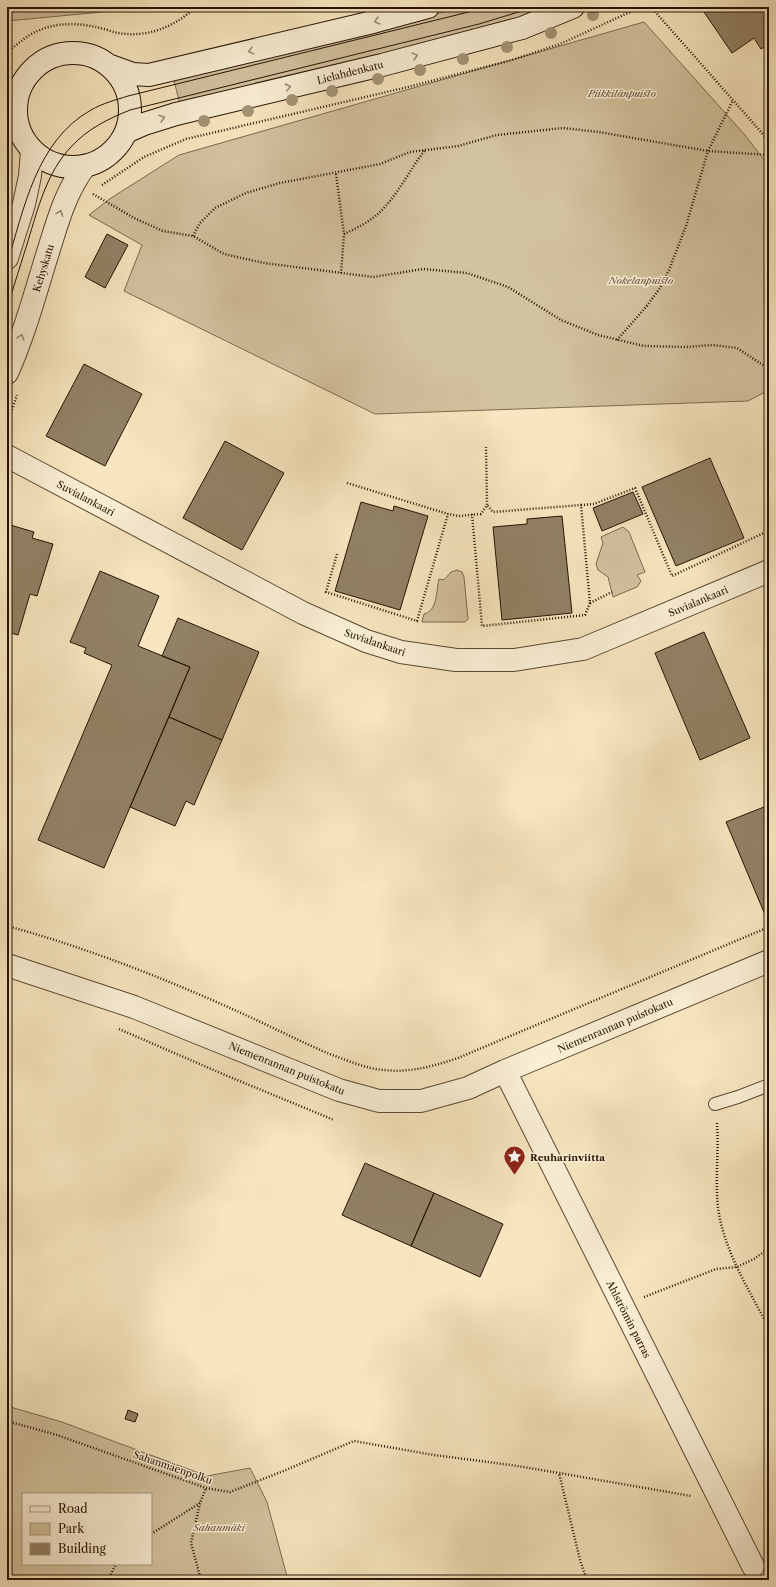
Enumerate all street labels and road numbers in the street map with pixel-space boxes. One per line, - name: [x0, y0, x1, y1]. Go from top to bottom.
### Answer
- street label: Lielahdenkatu: [315, 58, 385, 87]
- street label: Kehyskatu: [30, 243, 57, 294]
- street label: Suvialankaari: [55, 478, 117, 519]
- street label: Suvialankaari: [666, 583, 730, 620]
- street label: Suvialankaari: [343, 626, 407, 659]
- street label: Niemenrannan puistokatu: [556, 995, 675, 1056]
- street label: Niemenrannan puistokatu: [227, 1039, 347, 1098]
- street label: Ahlströmin parras: [603, 1277, 654, 1360]
- street label: Sahanmäenpolku: [132, 1448, 214, 1487]

